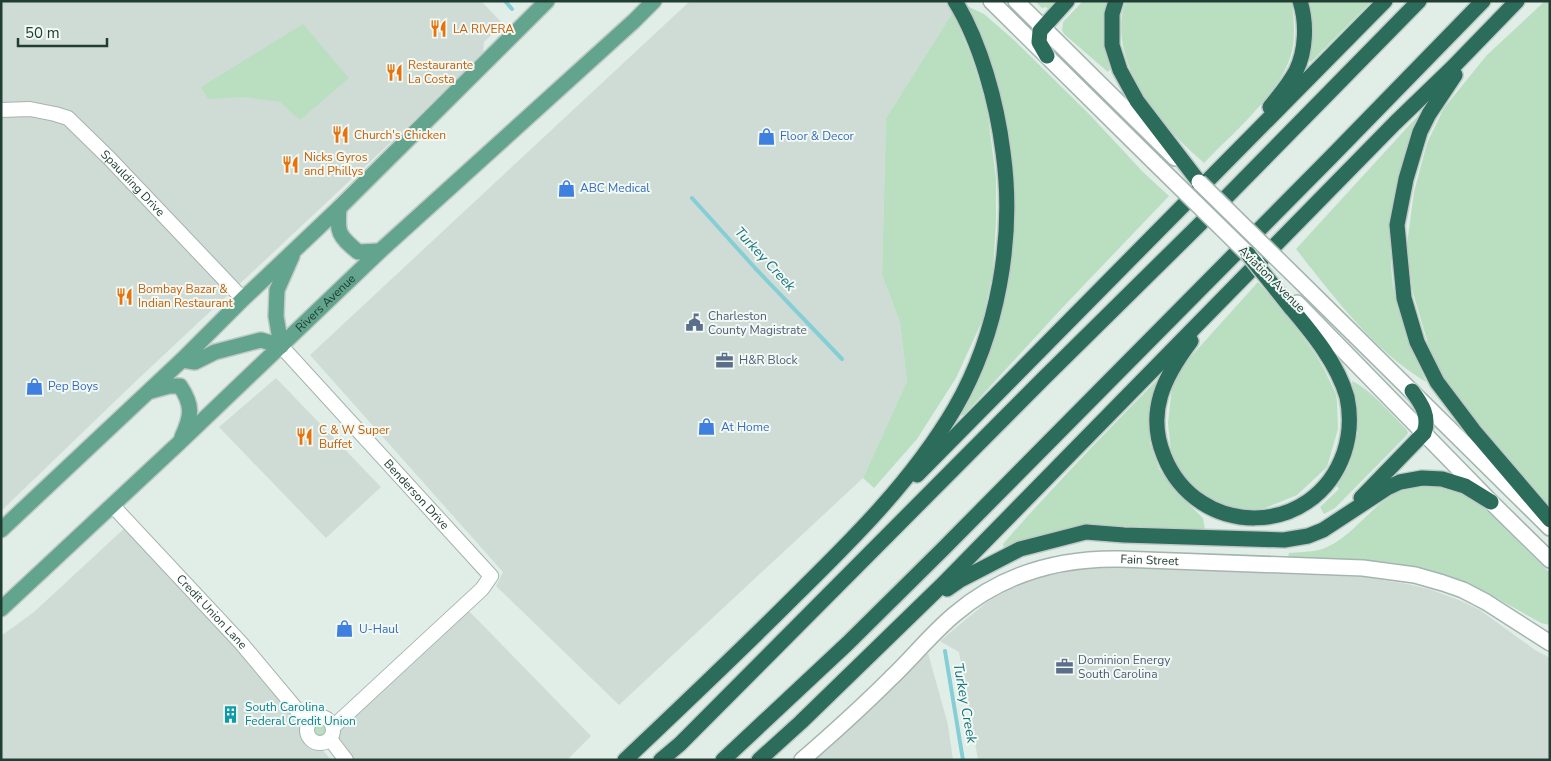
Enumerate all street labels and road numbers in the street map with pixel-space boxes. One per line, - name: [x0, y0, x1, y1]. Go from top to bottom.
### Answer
- street label: Spaulding Drive: [97, 146, 168, 220]
- street label: Aviation Avenue: [1235, 242, 1309, 316]
- street label: Rivers Avenue: [292, 271, 359, 336]
- street label: Benderson Drive: [380, 456, 453, 533]
- street label: Fain Street: [1120, 551, 1180, 569]
- street label: Credit Union Lane: [173, 571, 251, 652]

